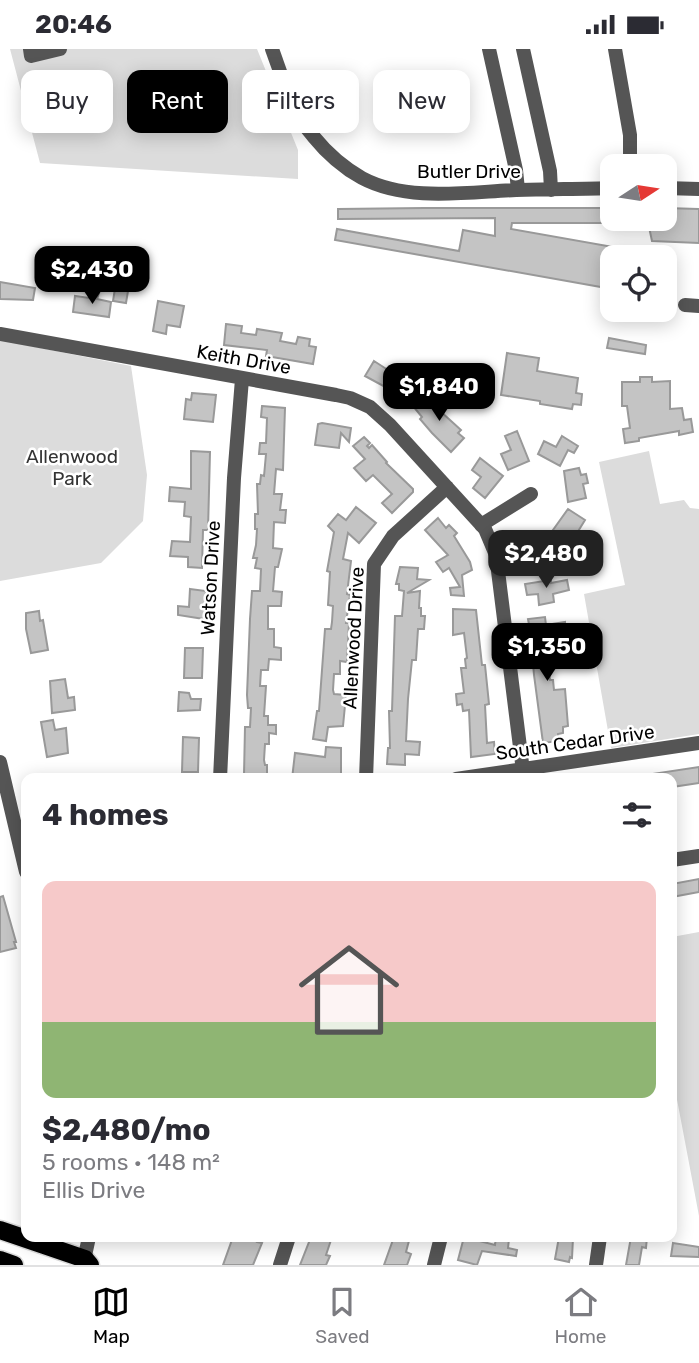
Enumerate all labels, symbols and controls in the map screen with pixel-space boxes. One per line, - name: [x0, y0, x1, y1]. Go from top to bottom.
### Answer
- text: 20:46: [35, 9, 112, 40]
- chip: Buy: [21, 70, 113, 133]
- chip: Rent: [127, 70, 228, 133]
- chip: Filters: [242, 70, 359, 133]
- chip: New: [373, 70, 470, 133]
- north arrow: [600, 154, 677, 231]
- map controls: [600, 154, 677, 322]
- street label: Butler Drive: [417, 160, 521, 183]
- button: locate: [600, 245, 677, 322]
- pin: $2,430: [35, 247, 149, 306]
- text: $2,430: [50, 255, 134, 283]
- street label: Keith Drive: [195, 340, 293, 379]
- pin: $1,840: [382, 363, 496, 423]
- text: $1,840: [399, 372, 479, 400]
- park label: Allenwood Park: [26, 445, 118, 490]
- street label: Watson Drive: [196, 520, 225, 636]
- pin: $2,480: [489, 531, 603, 590]
- text: $2,480: [504, 539, 588, 567]
- street label: Allenwood Drive: [338, 566, 369, 710]
- pin: $1,350: [490, 623, 604, 683]
- text: $1,350: [508, 632, 586, 660]
- street label: South Cedar Drive: [494, 720, 656, 765]
- icon: filters: [618, 796, 656, 834]
- text: 4 homes: [42, 797, 169, 833]
- icon: home: [286, 927, 412, 1053]
- text: $2,480/mo: [42, 1112, 211, 1148]
- text: 5 rooms · 148 m²: [42, 1148, 220, 1176]
- text: Ellis Drive: [42, 1176, 145, 1204]
- tab: Map: [92, 1283, 130, 1348]
- tab: Saved: [315, 1283, 370, 1348]
- tab: Home: [555, 1283, 607, 1348]

